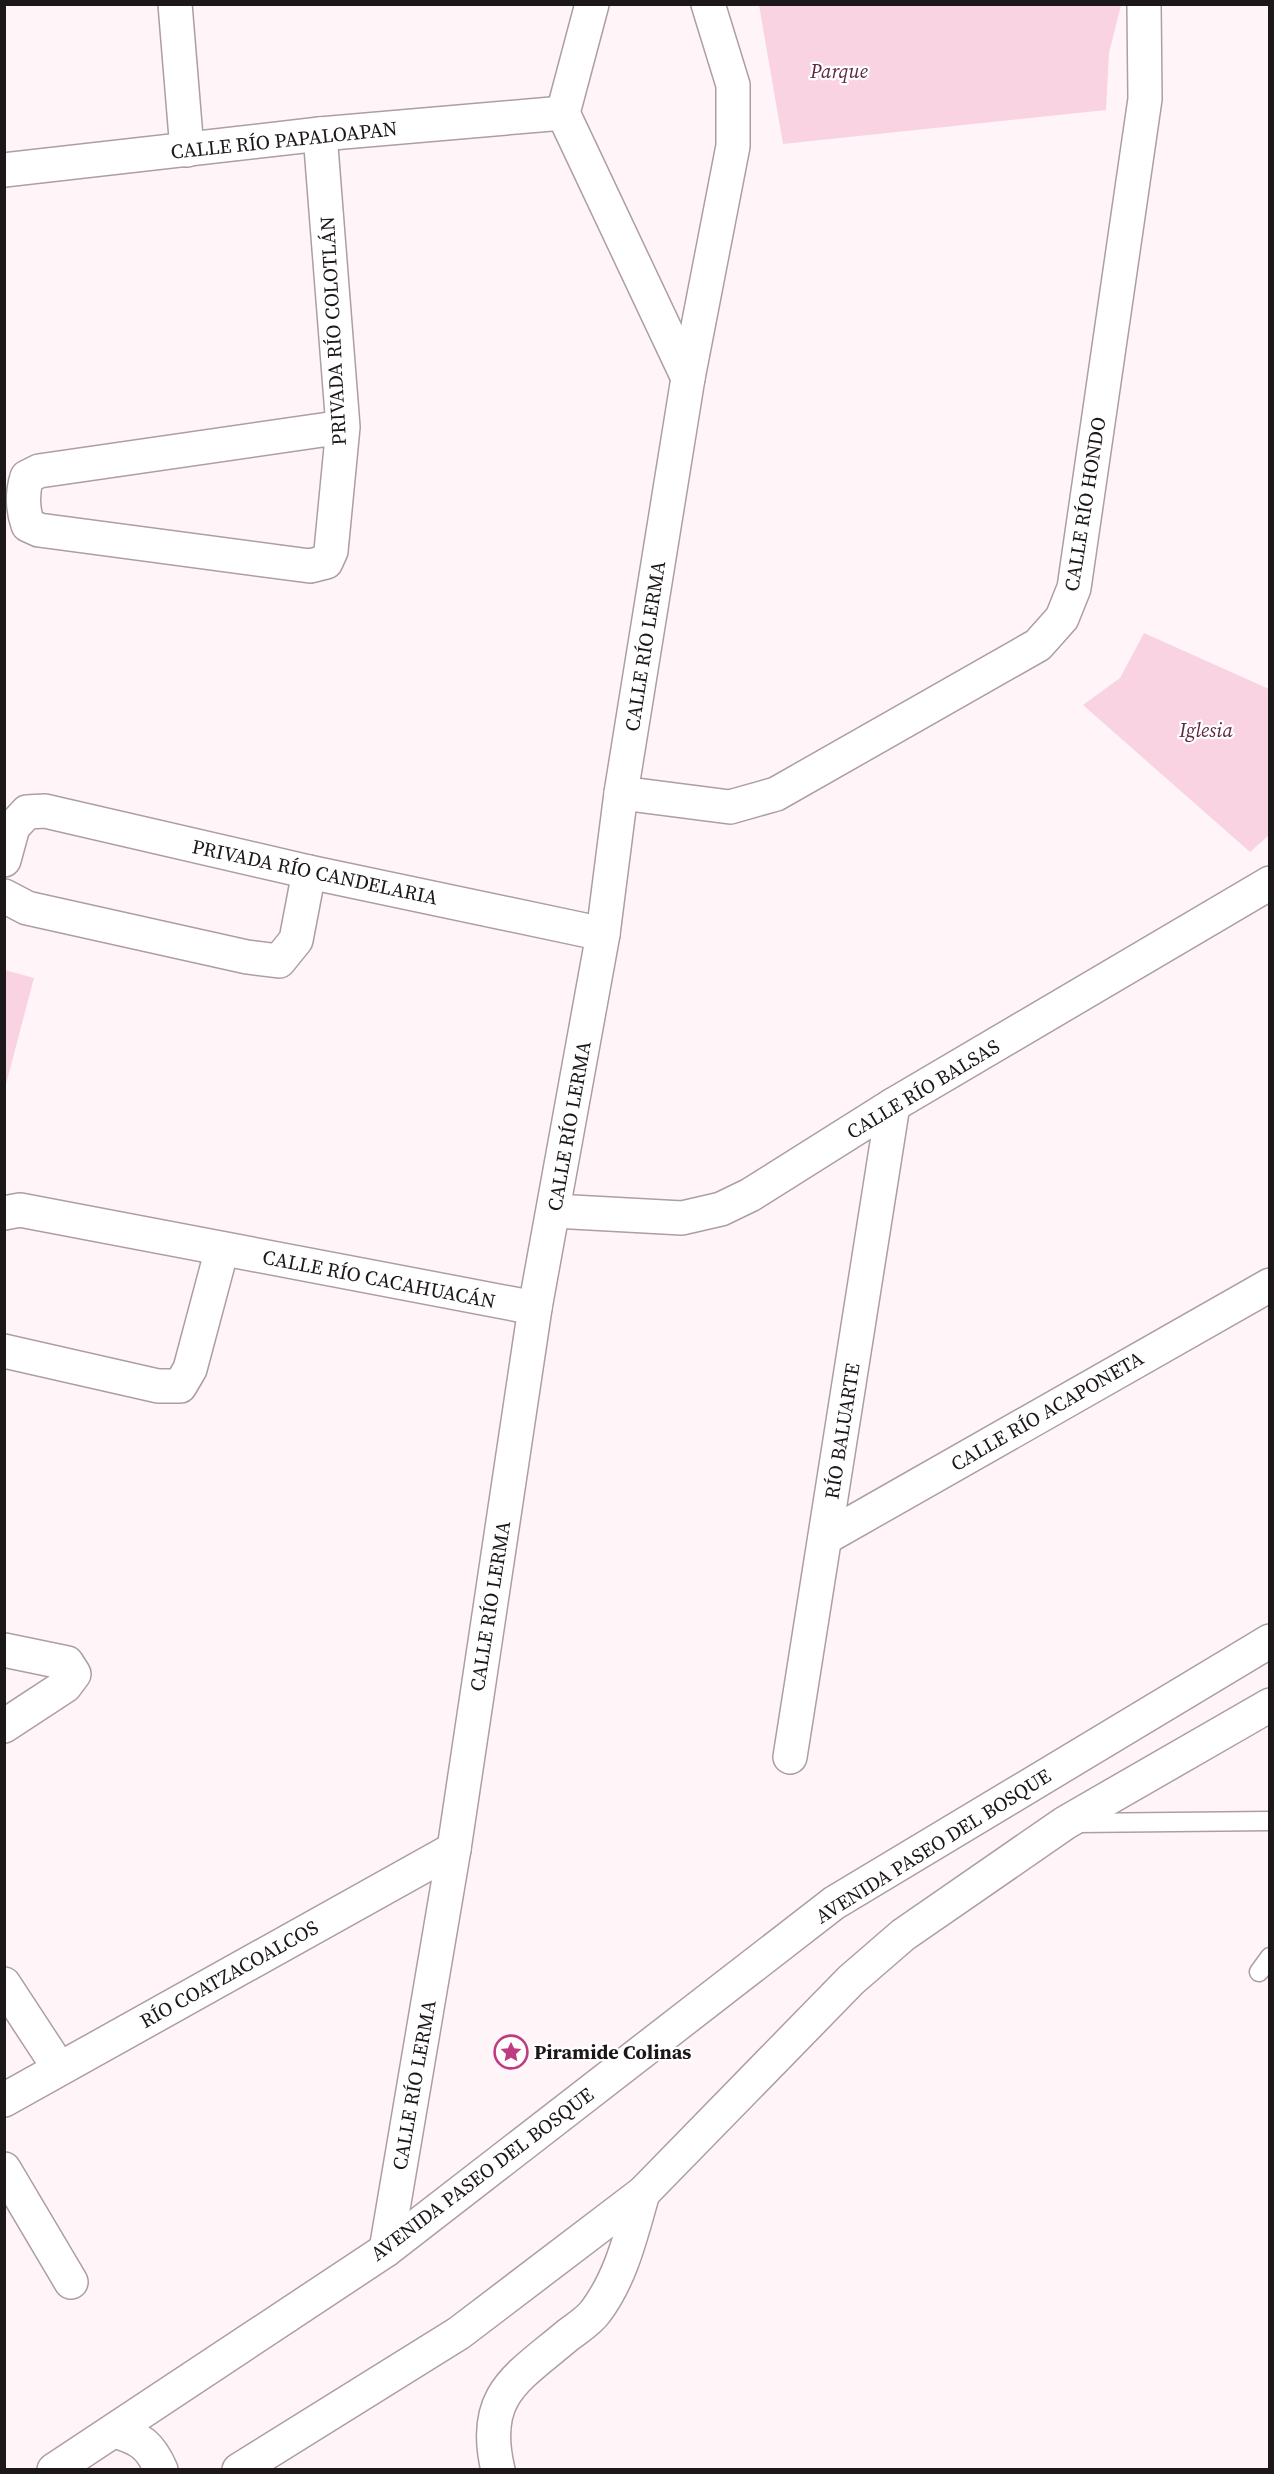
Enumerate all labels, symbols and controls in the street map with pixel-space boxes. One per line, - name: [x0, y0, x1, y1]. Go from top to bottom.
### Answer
- park label: Parque: [809, 57, 868, 85]
- street label: CALLE RÍO PAPALOAPAN: [169, 114, 399, 166]
- street label: PRIVADA RÍO COLOTLÁN: [313, 216, 353, 446]
- street label: CALLE RÍO HONDO: [1057, 415, 1113, 593]
- street label: CALLE RÍO LERMA: [618, 558, 672, 733]
- park label: Iglesia: [1178, 716, 1233, 744]
- street label: PRIVADA RÍO CANDELARIA: [190, 832, 441, 912]
- street label: CALLE RÍO BALSAS: [841, 1032, 1005, 1146]
- street label: CALLE RÍO LERMA: [540, 1038, 598, 1213]
- street label: CALLE RÍO CACAHUACÁN: [260, 1243, 498, 1315]
- street label: CALLE RÍO ACAPONETA: [945, 1344, 1149, 1478]
- street label: RÍO BALUARTE: [817, 1361, 867, 1501]
- street label: CALLE RÍO LERMA: [463, 1518, 517, 1693]
- street label: AVENIDA PASEO DEL BOSQUE: [810, 1762, 1056, 1930]
- street label: RÍO COATZACOALCOS: [135, 1913, 323, 2035]
- street label: CALLE RÍO LERMA: [385, 1997, 443, 2172]
- place icon: Piramide Colinas: [493, 2034, 529, 2070]
- place label: Piramide Colinas: [534, 2038, 691, 2066]
- street label: AVENIDA PASEO DEL BOSQUE: [365, 2081, 599, 2267]

